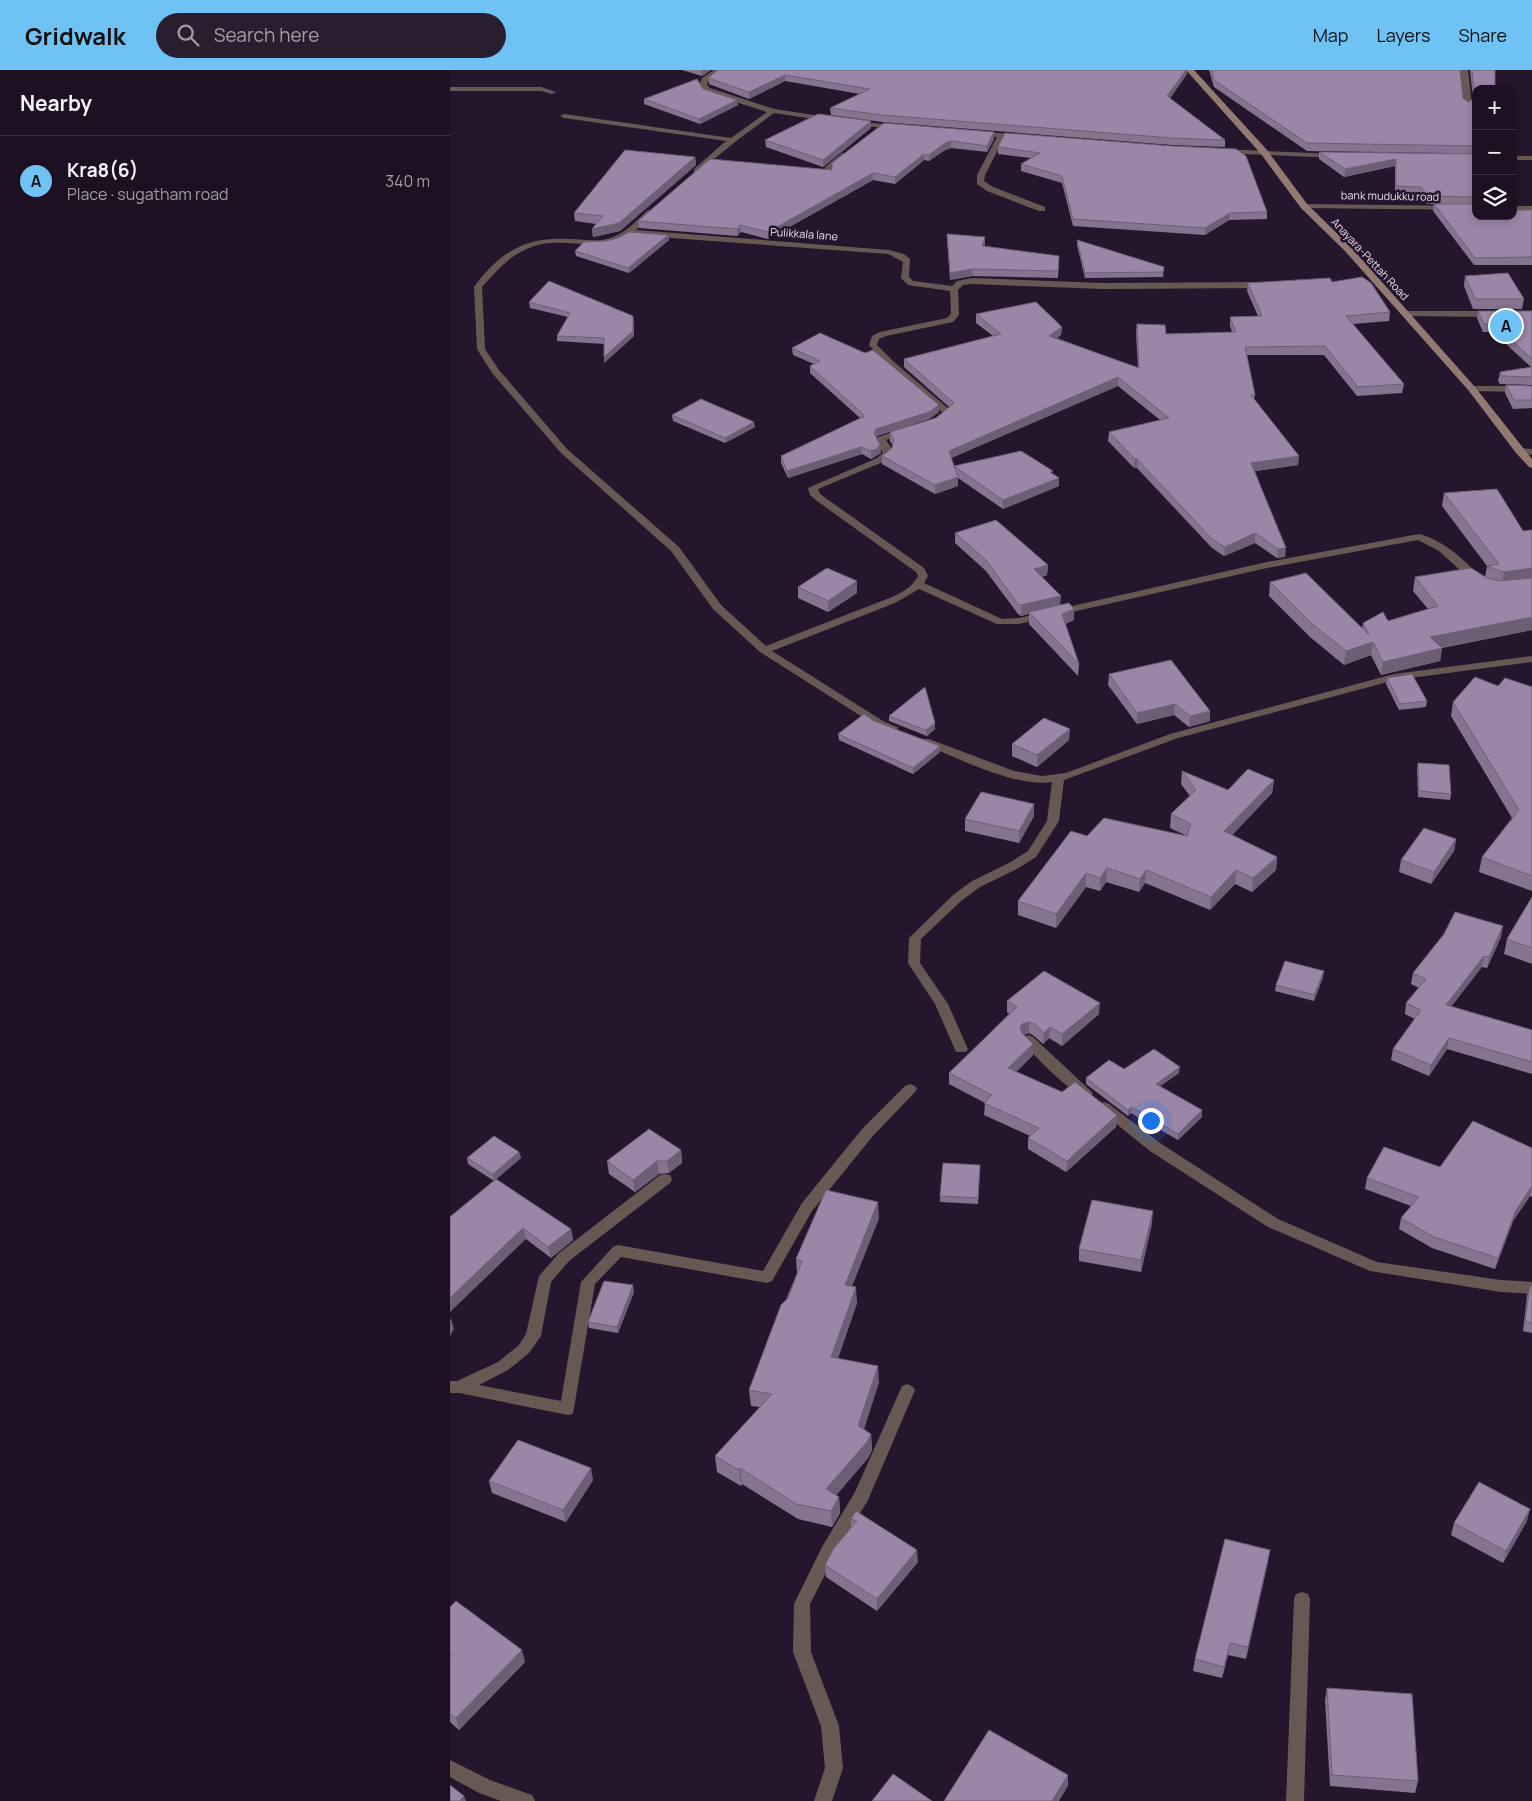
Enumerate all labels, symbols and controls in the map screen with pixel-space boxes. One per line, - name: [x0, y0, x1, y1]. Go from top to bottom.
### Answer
- search box: [156, 13, 506, 58]
- text: Gridwalk: [25, 19, 126, 52]
- icon: search: [174, 21, 202, 49]
- text: Search here: [214, 22, 319, 48]
- text: Map: [1313, 23, 1348, 47]
- text: Layers: [1376, 23, 1430, 47]
- text: Share: [1458, 23, 1507, 47]
- map controls: [1472, 85, 1517, 220]
- button: +: [1472, 85, 1517, 130]
- text: Nearby: [20, 89, 92, 117]
- button: −: [1472, 130, 1517, 175]
- text: Kra8(6): [67, 157, 138, 183]
- text: A: [31, 170, 41, 192]
- text: 340 m: [385, 170, 430, 192]
- button: layers: [1472, 175, 1517, 220]
- text: Place · sugatham road: [67, 183, 229, 205]
- street label: bank mudukku road: [1341, 187, 1439, 204]
- street label: Anayara-Pettah Road: [1328, 214, 1413, 303]
- street label: Pulikkala lane: [770, 224, 839, 243]
- pin: A: [1490, 307, 1522, 345]
- your location: [1138, 1108, 1164, 1134]

